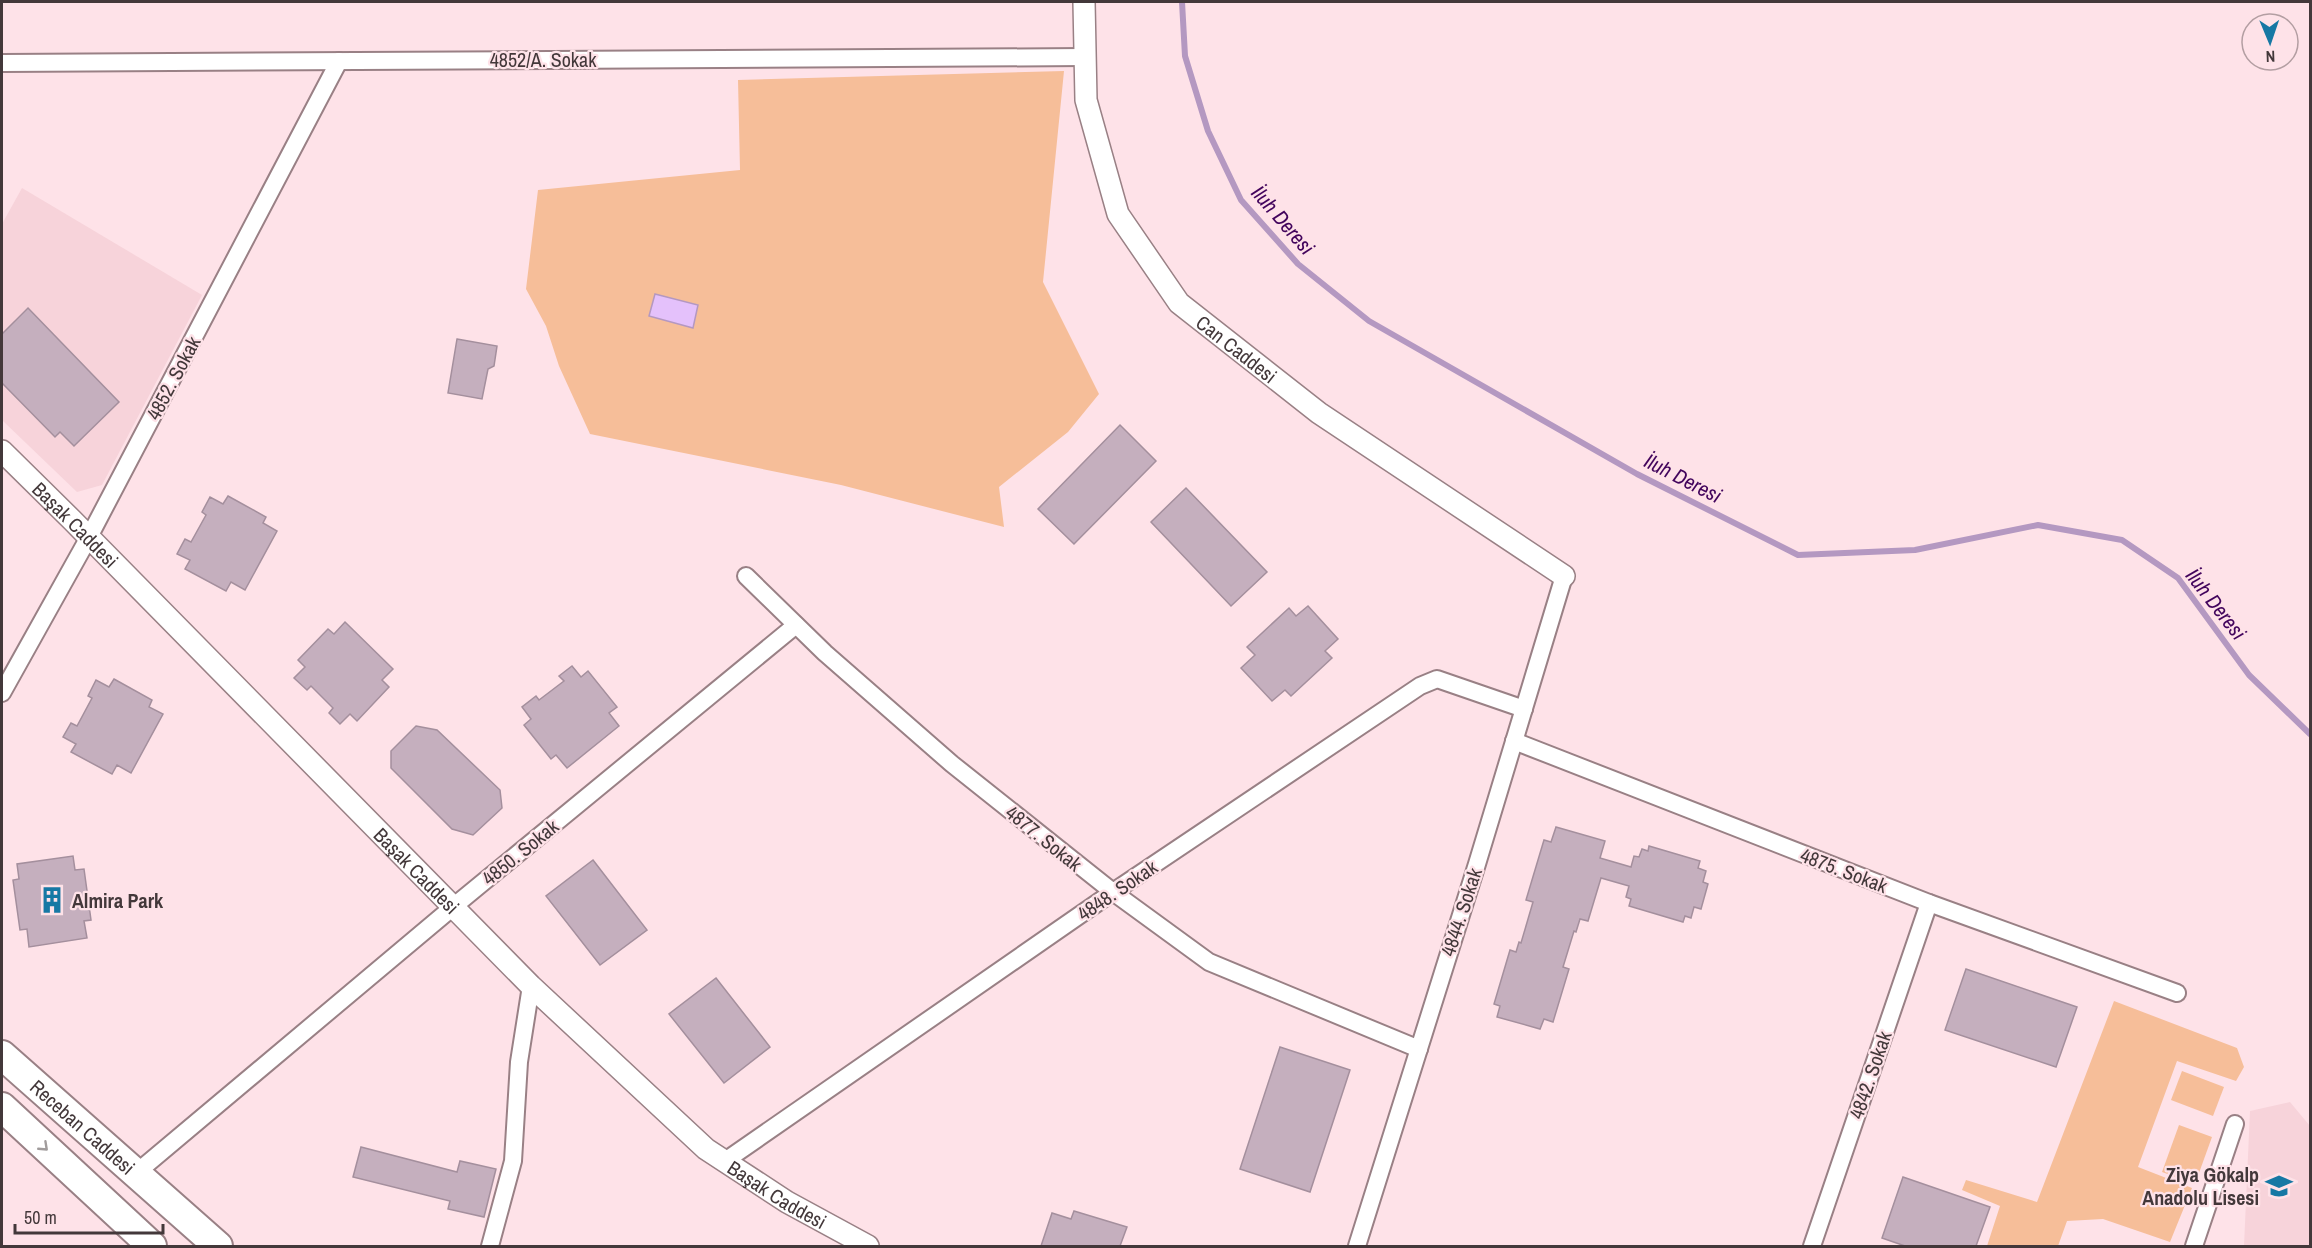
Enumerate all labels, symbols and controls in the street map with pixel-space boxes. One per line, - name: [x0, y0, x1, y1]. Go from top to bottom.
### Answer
- north arrow: [2240, 12, 2300, 72]
- street label: 4852/A. Sokak: [490, 46, 597, 73]
- text: N: [2265, 46, 2276, 68]
- water label: İluh Deresi: [1245, 179, 1321, 261]
- street label: Can Caddesi: [1191, 308, 1283, 389]
- street label: 4852. Sokak: [140, 331, 207, 425]
- water label: İluh Deresi: [1639, 446, 1727, 510]
- street label: Başak Caddesi: [27, 475, 125, 573]
- water label: İluh Deresi: [2179, 562, 2253, 646]
- street label: 4877. Sokak: [1000, 799, 1089, 878]
- street label: 4850. Sokak: [476, 812, 565, 891]
- street label: Başak Caddesi: [368, 821, 466, 919]
- street label: 4875. Sokak: [1797, 841, 1892, 899]
- street label: 4848. Sokak: [1072, 853, 1163, 927]
- street label: 4844. Sokak: [1434, 864, 1488, 960]
- building icon: Almira Park: [37, 885, 67, 915]
- place label: Almira Park: [72, 887, 164, 914]
- street label: 4842. Sokak: [1842, 1027, 1898, 1123]
- street label: Receban Caddesi: [25, 1073, 141, 1180]
- one-way arrow: [37, 1139, 48, 1150]
- street label: Başak Caddesi: [723, 1153, 831, 1235]
- place label: Ziya Gökalp Anadolu Lisesi: [2142, 1161, 2259, 1211]
- school or university icon: Ziya Gökalp Anadolu Lisesi: [2264, 1171, 2294, 1201]
- scale bar: [15, 1197, 164, 1235]
- text: 50 m: [24, 1205, 57, 1230]

